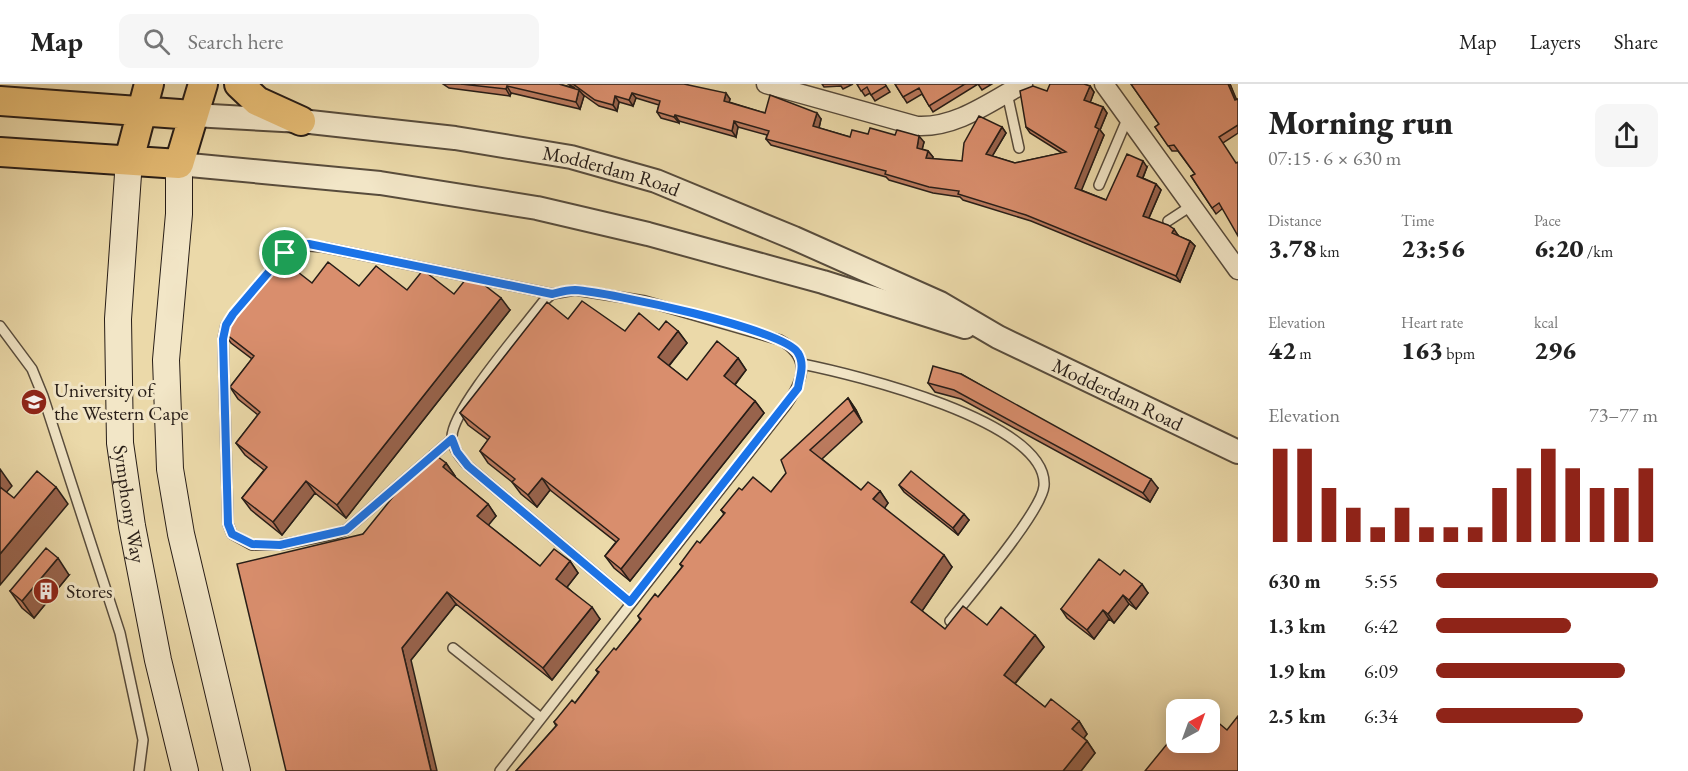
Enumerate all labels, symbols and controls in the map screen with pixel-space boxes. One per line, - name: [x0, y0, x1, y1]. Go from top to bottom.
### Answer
- search box: [119, 14, 539, 68]
- text: Map: [30, 23, 83, 59]
- icon: search: [140, 25, 173, 58]
- text: Search here: [188, 27, 283, 56]
- text: Map: [1459, 28, 1497, 55]
- text: Layers: [1530, 28, 1581, 55]
- text: Share: [1614, 28, 1658, 55]
- text: Morning run: [1268, 101, 1453, 144]
- button: share: [1595, 104, 1658, 167]
- street label: Modderdam Road: [541, 140, 685, 203]
- text: 07:15 · 6 × 630 m: [1268, 145, 1401, 171]
- text: Distance: [1268, 210, 1321, 231]
- text: Time: [1401, 210, 1434, 231]
- text: Pace: [1534, 210, 1561, 231]
- pin: [259, 227, 310, 278]
- text: 3.78: [1268, 231, 1317, 265]
- text: 23:56: [1401, 231, 1465, 265]
- text: 6:20: [1534, 231, 1584, 265]
- icon: arrive: [268, 236, 301, 269]
- text: km: [1317, 241, 1340, 262]
- text: /km: [1584, 241, 1613, 262]
- text: Elevation: [1268, 312, 1326, 333]
- text: Heart rate: [1401, 312, 1463, 333]
- text: kcal: [1534, 312, 1558, 333]
- text: 42: [1268, 333, 1296, 367]
- text: 163: [1401, 333, 1443, 367]
- text: 296: [1534, 333, 1576, 367]
- text: m: [1296, 343, 1312, 364]
- text: bpm: [1443, 343, 1475, 364]
- street label: Modderdam Road: [1048, 352, 1188, 437]
- place label: University of the Western Cape: [54, 377, 189, 426]
- school or university icon: University of the Western Cape: [19, 387, 49, 417]
- text: Elevation: [1268, 402, 1340, 428]
- text: 73–77 m: [1589, 402, 1658, 428]
- street label: Symphony Way: [107, 443, 152, 565]
- text: 630 m: [1268, 568, 1321, 594]
- text: 5:55: [1364, 568, 1398, 594]
- building icon: Stores: [31, 576, 61, 606]
- place label: Stores: [66, 578, 112, 604]
- text: 1.3 km: [1268, 613, 1326, 639]
- text: 6:42: [1364, 613, 1398, 639]
- text: 1.9 km: [1268, 658, 1326, 684]
- text: 6:09: [1364, 658, 1398, 684]
- north arrow: [1166, 699, 1220, 753]
- map controls: [1166, 699, 1220, 753]
- text: 2.5 km: [1268, 703, 1326, 729]
- text: 6:34: [1364, 703, 1398, 729]

